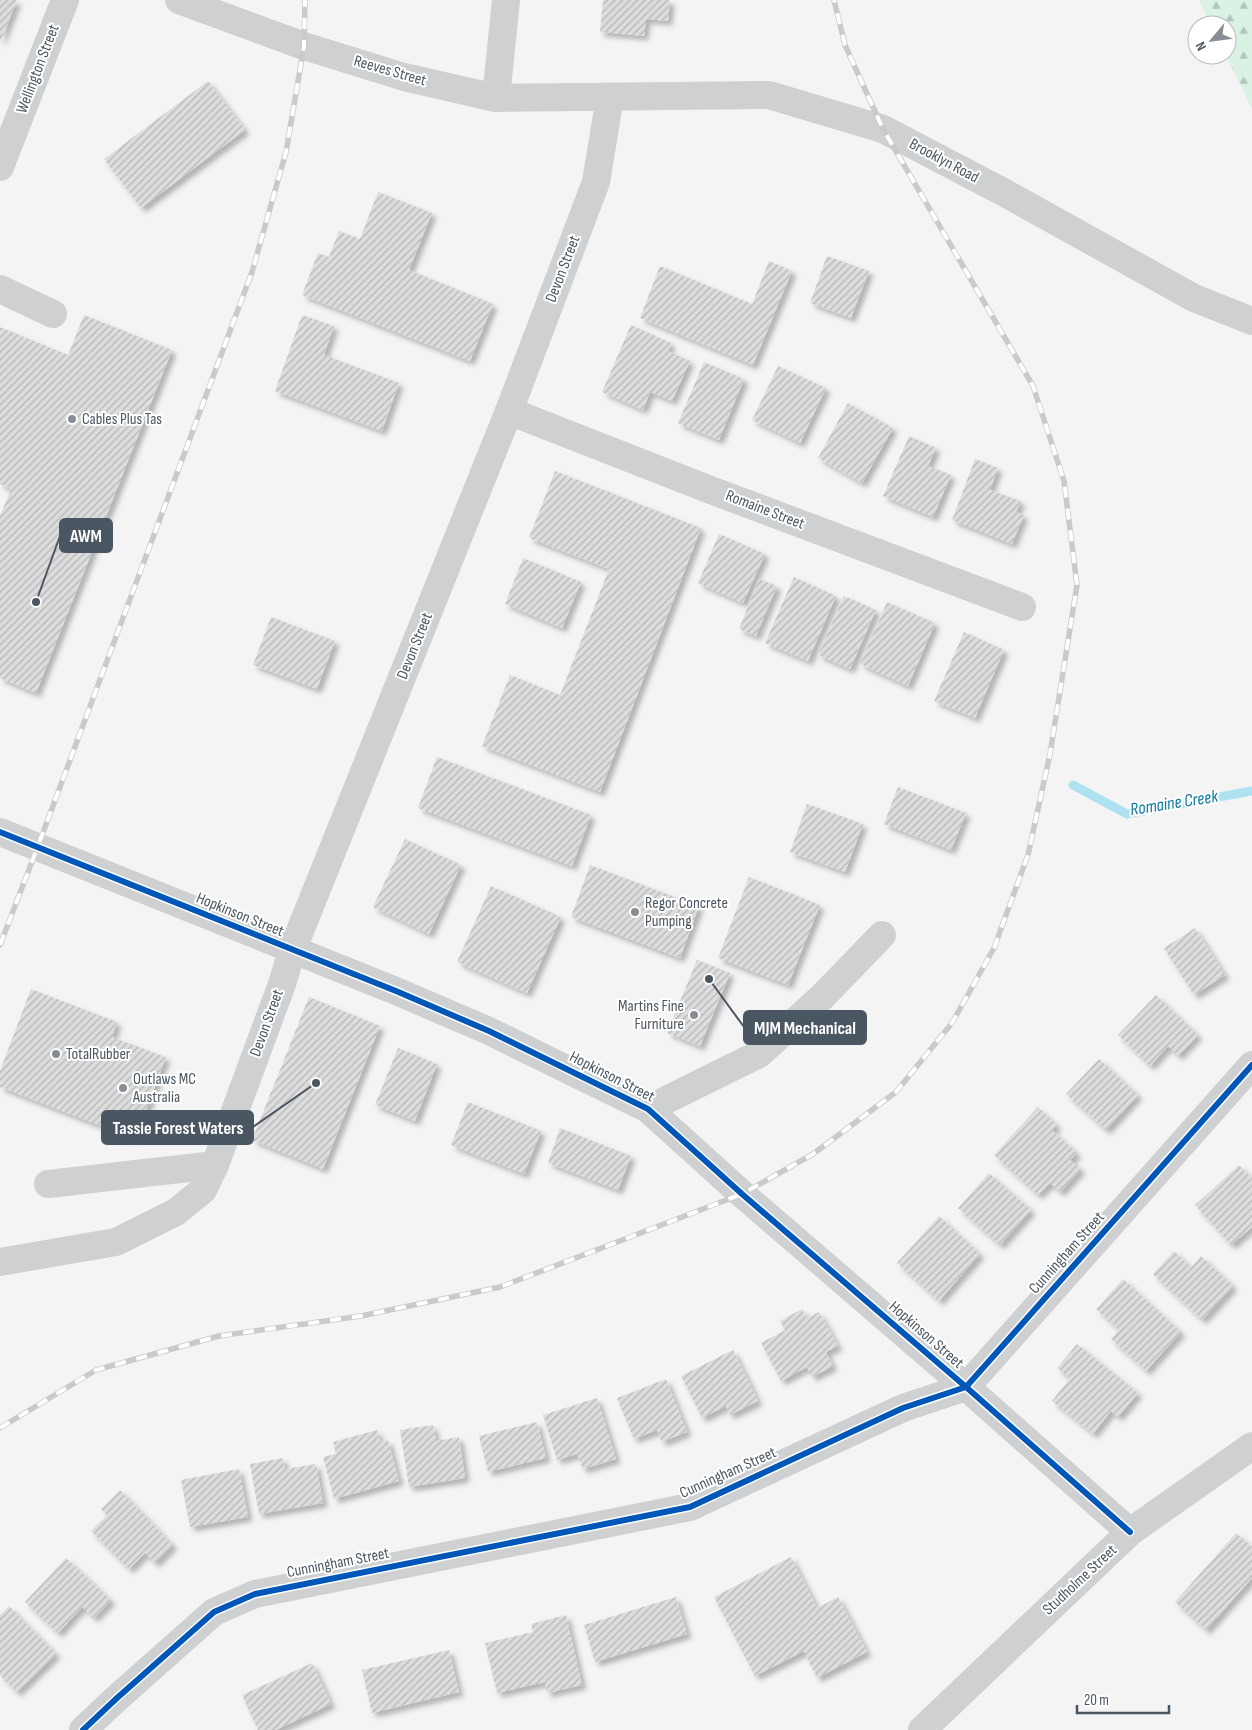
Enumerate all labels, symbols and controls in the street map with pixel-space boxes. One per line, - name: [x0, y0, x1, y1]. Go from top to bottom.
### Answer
- north arrow: [1187, 15, 1237, 65]
- street label: Wellington Street: [12, 22, 64, 116]
- text: N: [1192, 39, 1210, 53]
- street label: Reeves Street: [352, 52, 429, 90]
- street label: Brooklyn Road: [906, 135, 982, 187]
- street label: Devon Street: [542, 233, 584, 305]
- place label: Cables Plus Tas: [82, 410, 162, 429]
- marker: Cables Plus Tas: [66, 413, 78, 425]
- street label: Romaine Street: [723, 486, 807, 534]
- callout: AWM: [60, 519, 112, 552]
- text: AWM: [69, 526, 102, 547]
- street label: Devon Street: [393, 610, 437, 682]
- water label: Romaine Creek: [1129, 786, 1221, 820]
- street label: Hopkinson Street: [193, 889, 287, 941]
- place label: Regor Concrete Pumping: [645, 894, 728, 931]
- marker: Regor Concrete Pumping: [629, 906, 641, 918]
- street label: Devon Street: [246, 987, 288, 1059]
- place label: Martins Fine Furniture: [618, 997, 684, 1034]
- marker: Martins Fine Furniture: [688, 1009, 700, 1021]
- callout: MJM Mechanical: [744, 1011, 866, 1044]
- text: MJM Mechanical: [754, 1018, 856, 1039]
- place label: TotalRubber: [66, 1045, 131, 1064]
- street label: Hopkinson Street: [566, 1047, 658, 1107]
- marker: TotalRubber: [50, 1048, 62, 1060]
- place label: Outlaws MC Australia: [132, 1070, 196, 1107]
- marker: Outlaws MC Australia: [117, 1082, 129, 1094]
- callout: Tassie Forest Waters: [102, 1111, 253, 1144]
- text: Tassie Forest Waters: [113, 1118, 244, 1139]
- street label: Cunningham Street: [1025, 1208, 1109, 1298]
- street label: Hopkinson Street: [885, 1297, 967, 1373]
- street label: Cunningham Street: [677, 1443, 779, 1503]
- street label: Studholme Street: [1039, 1541, 1121, 1619]
- street label: Cunningham Street: [285, 1544, 391, 1582]
- scale bar: [1077, 1682, 1170, 1714]
- text: 20 m: [1084, 1691, 1109, 1710]

